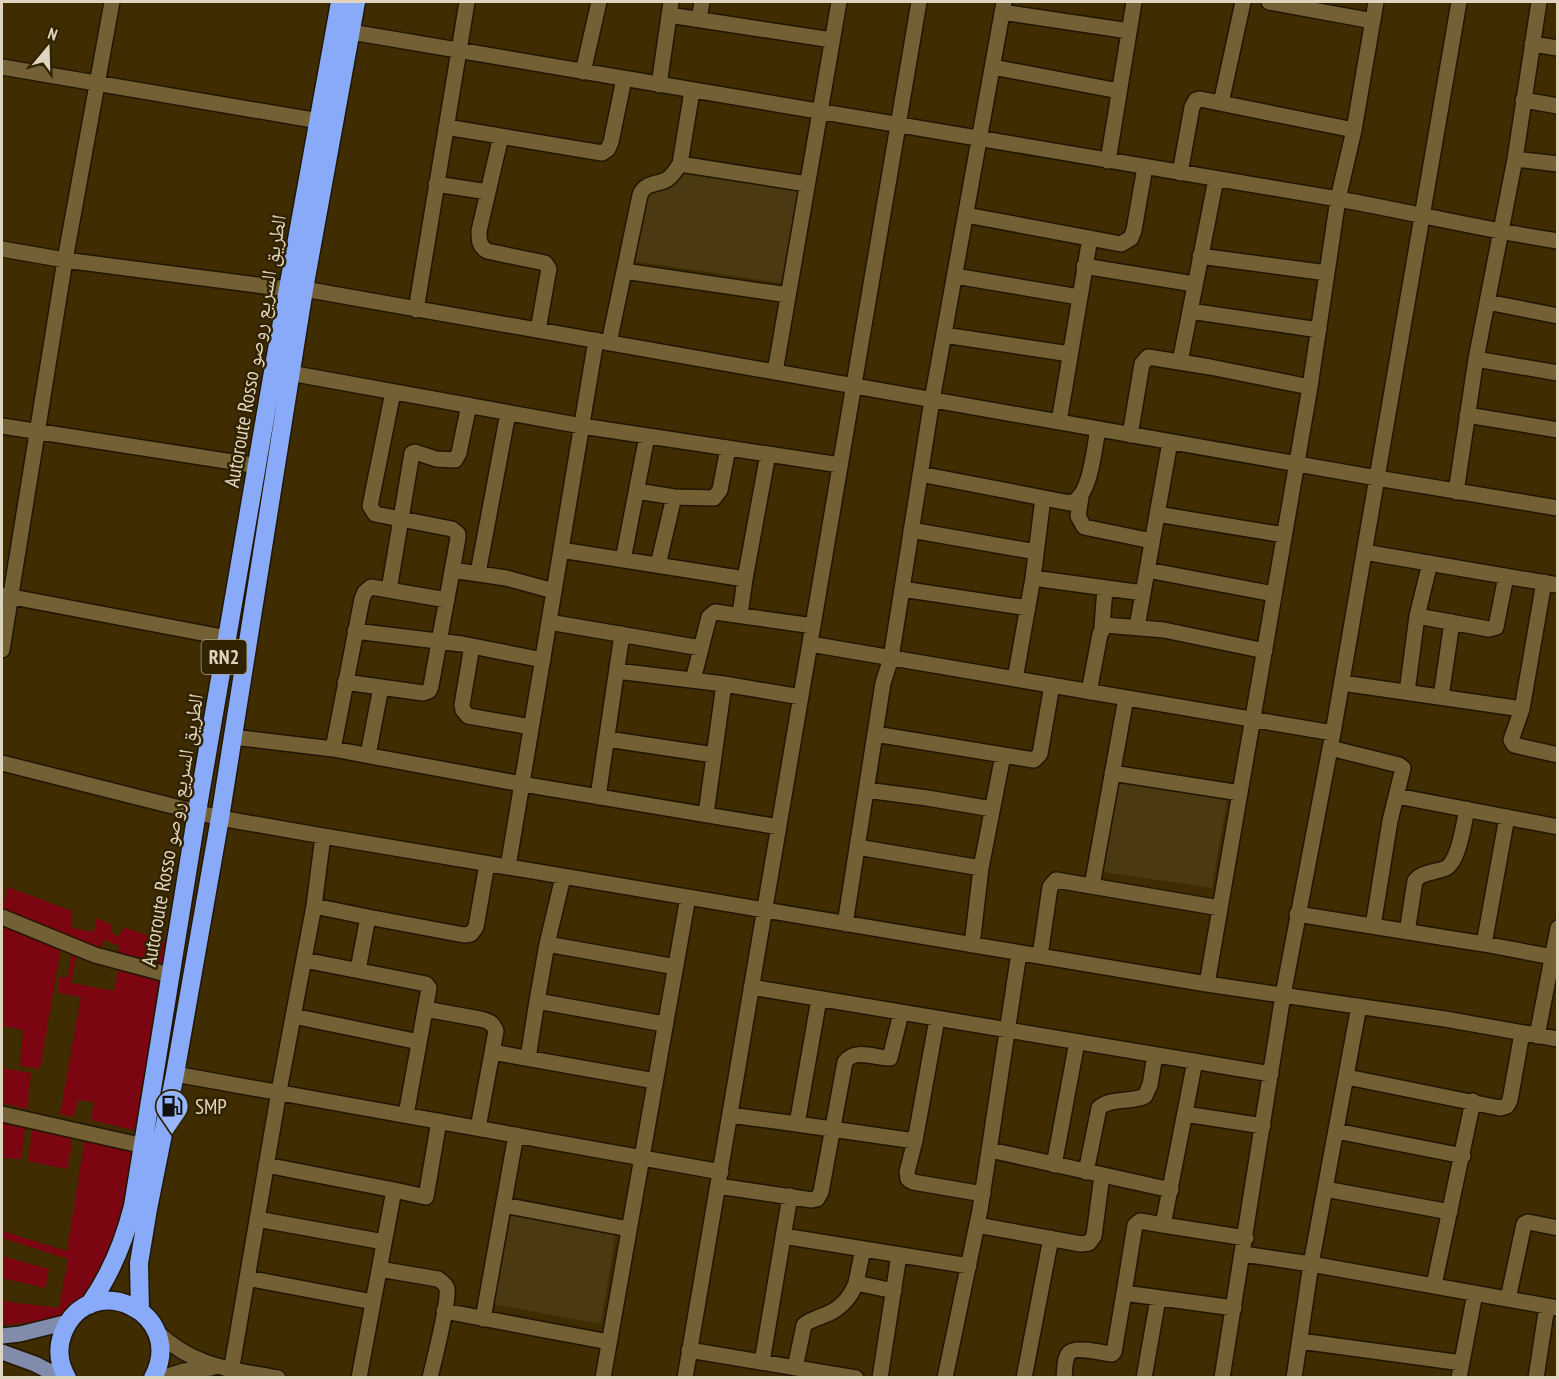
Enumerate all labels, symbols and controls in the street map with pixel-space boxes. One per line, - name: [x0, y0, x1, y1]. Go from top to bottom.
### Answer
- north arrow: [18, 18, 78, 78]
- text: N: [46, 23, 60, 45]
- street label: Autoroute Rosso الطريق السريع روصو: [218, 212, 292, 490]
- road number: RN2: [202, 640, 246, 674]
- street label: Autoroute Rosso الطريق السريع روصو: [135, 691, 209, 969]
- fuel station icon: SMP: [154, 1088, 190, 1135]
- place label: SMP: [195, 1093, 227, 1120]

